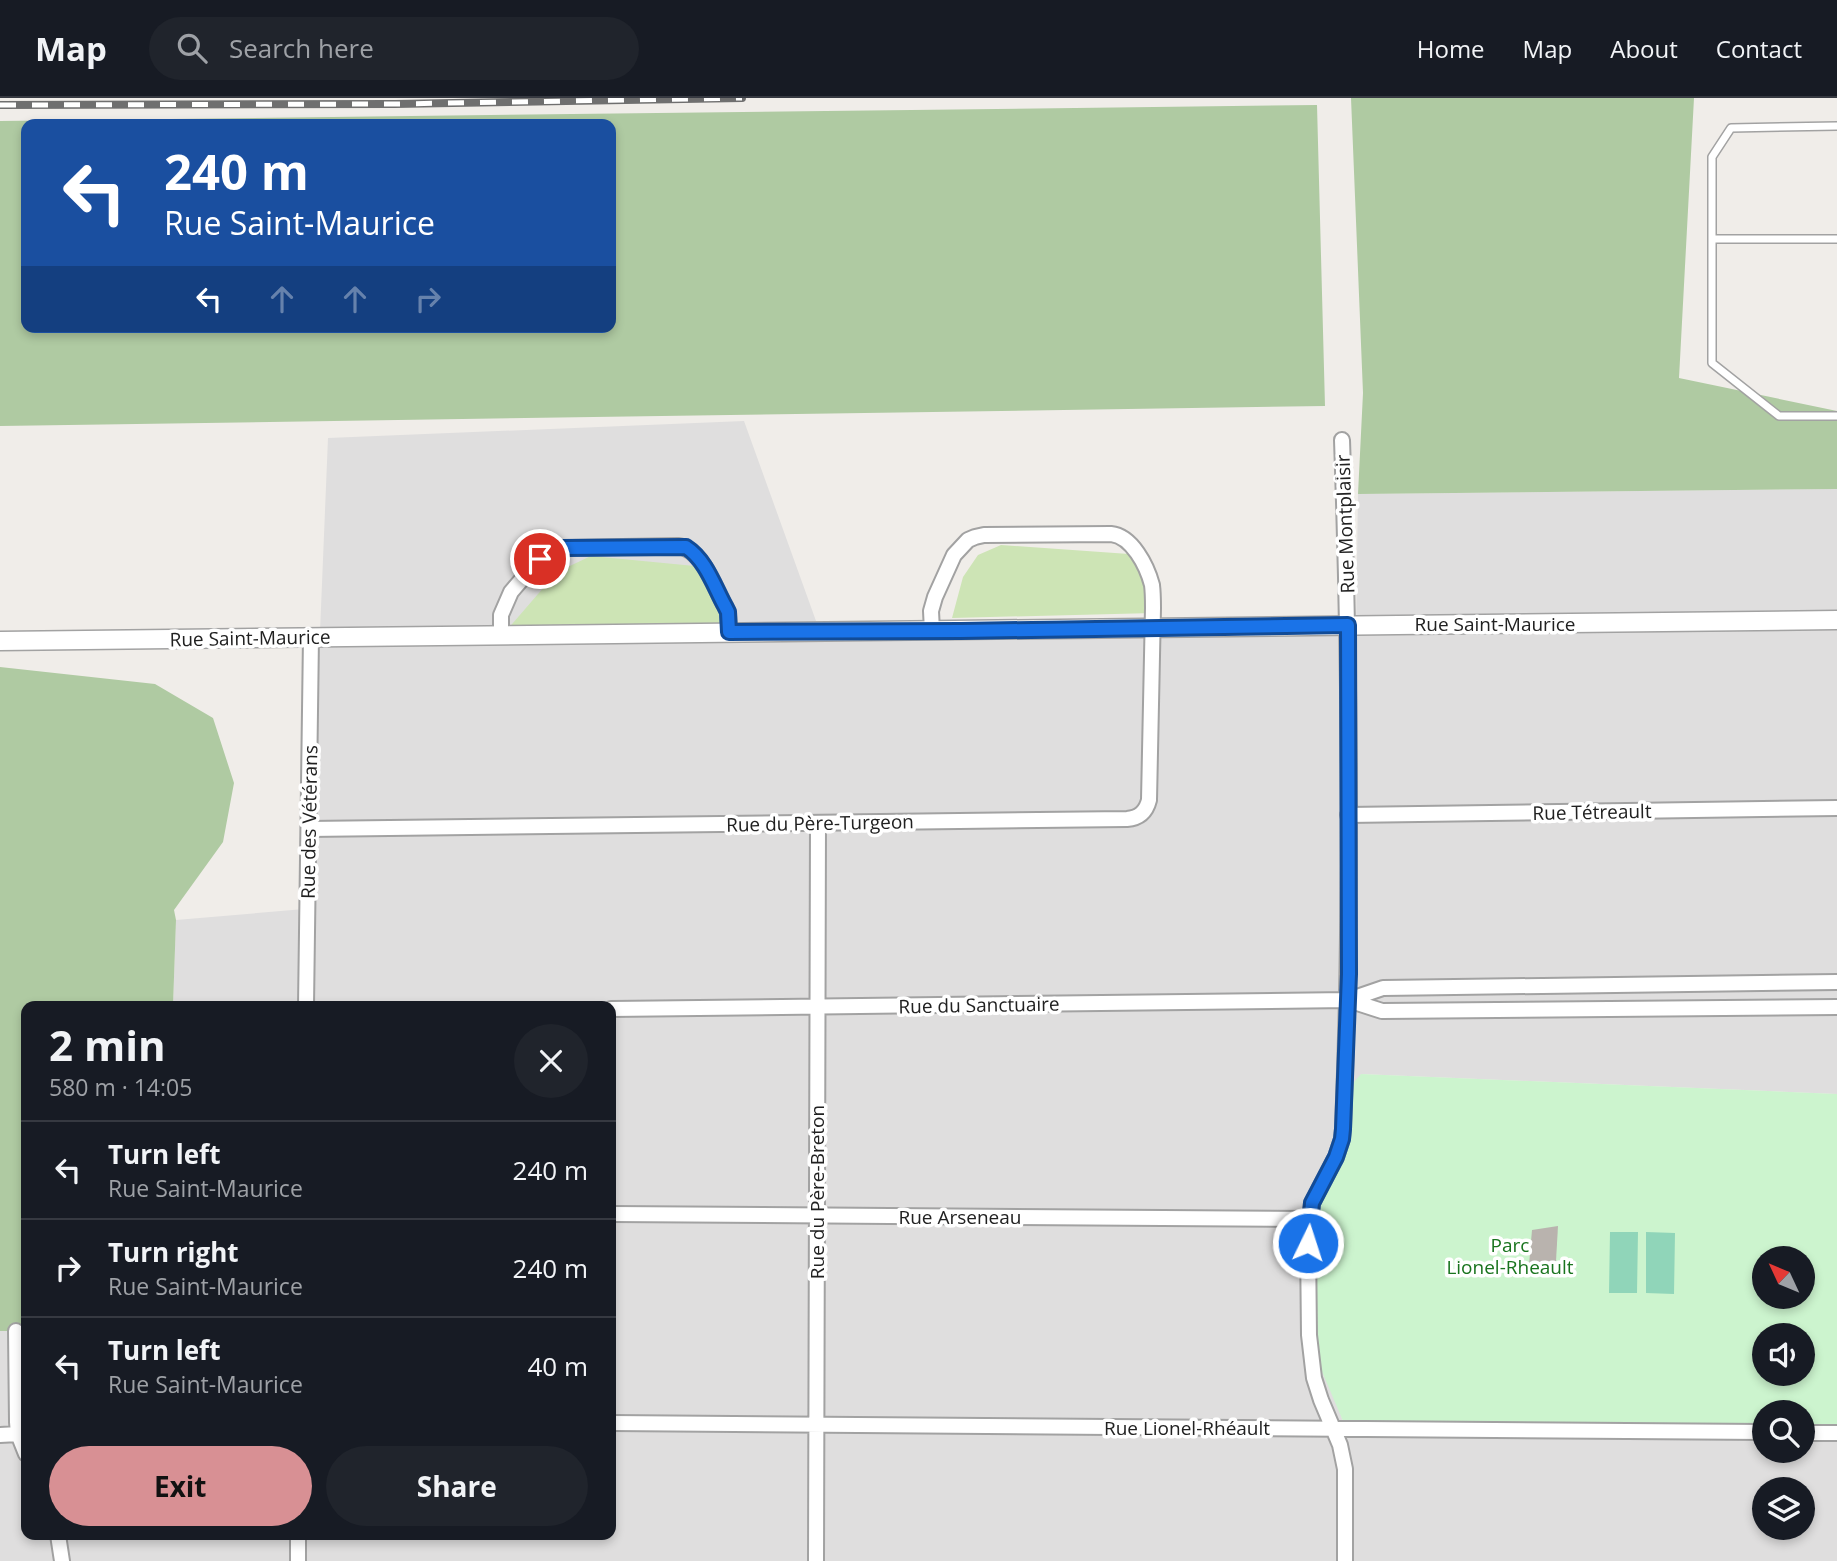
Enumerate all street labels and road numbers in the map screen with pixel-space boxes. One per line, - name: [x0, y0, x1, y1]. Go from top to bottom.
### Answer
- street label: Rue Montplaisir: [1330, 454, 1360, 594]
- street label: Rue Saint-Maurice: [1415, 611, 1575, 637]
- street label: Rue Saint-Maurice: [169, 624, 331, 652]
- street label: Rue des Vétérans: [295, 745, 323, 899]
- street label: Rue Tétreault: [1532, 798, 1652, 826]
- street label: Rue du Père-Turgeon: [726, 808, 914, 838]
- street label: Rue du Sanctuaire: [898, 991, 1060, 1019]
- street label: Rue du Père-Breton: [804, 1105, 830, 1279]
- street label: Rue Arseneau: [898, 1204, 1022, 1230]
- street label: Rue Lionel-Rhéault: [1104, 1415, 1270, 1441]

